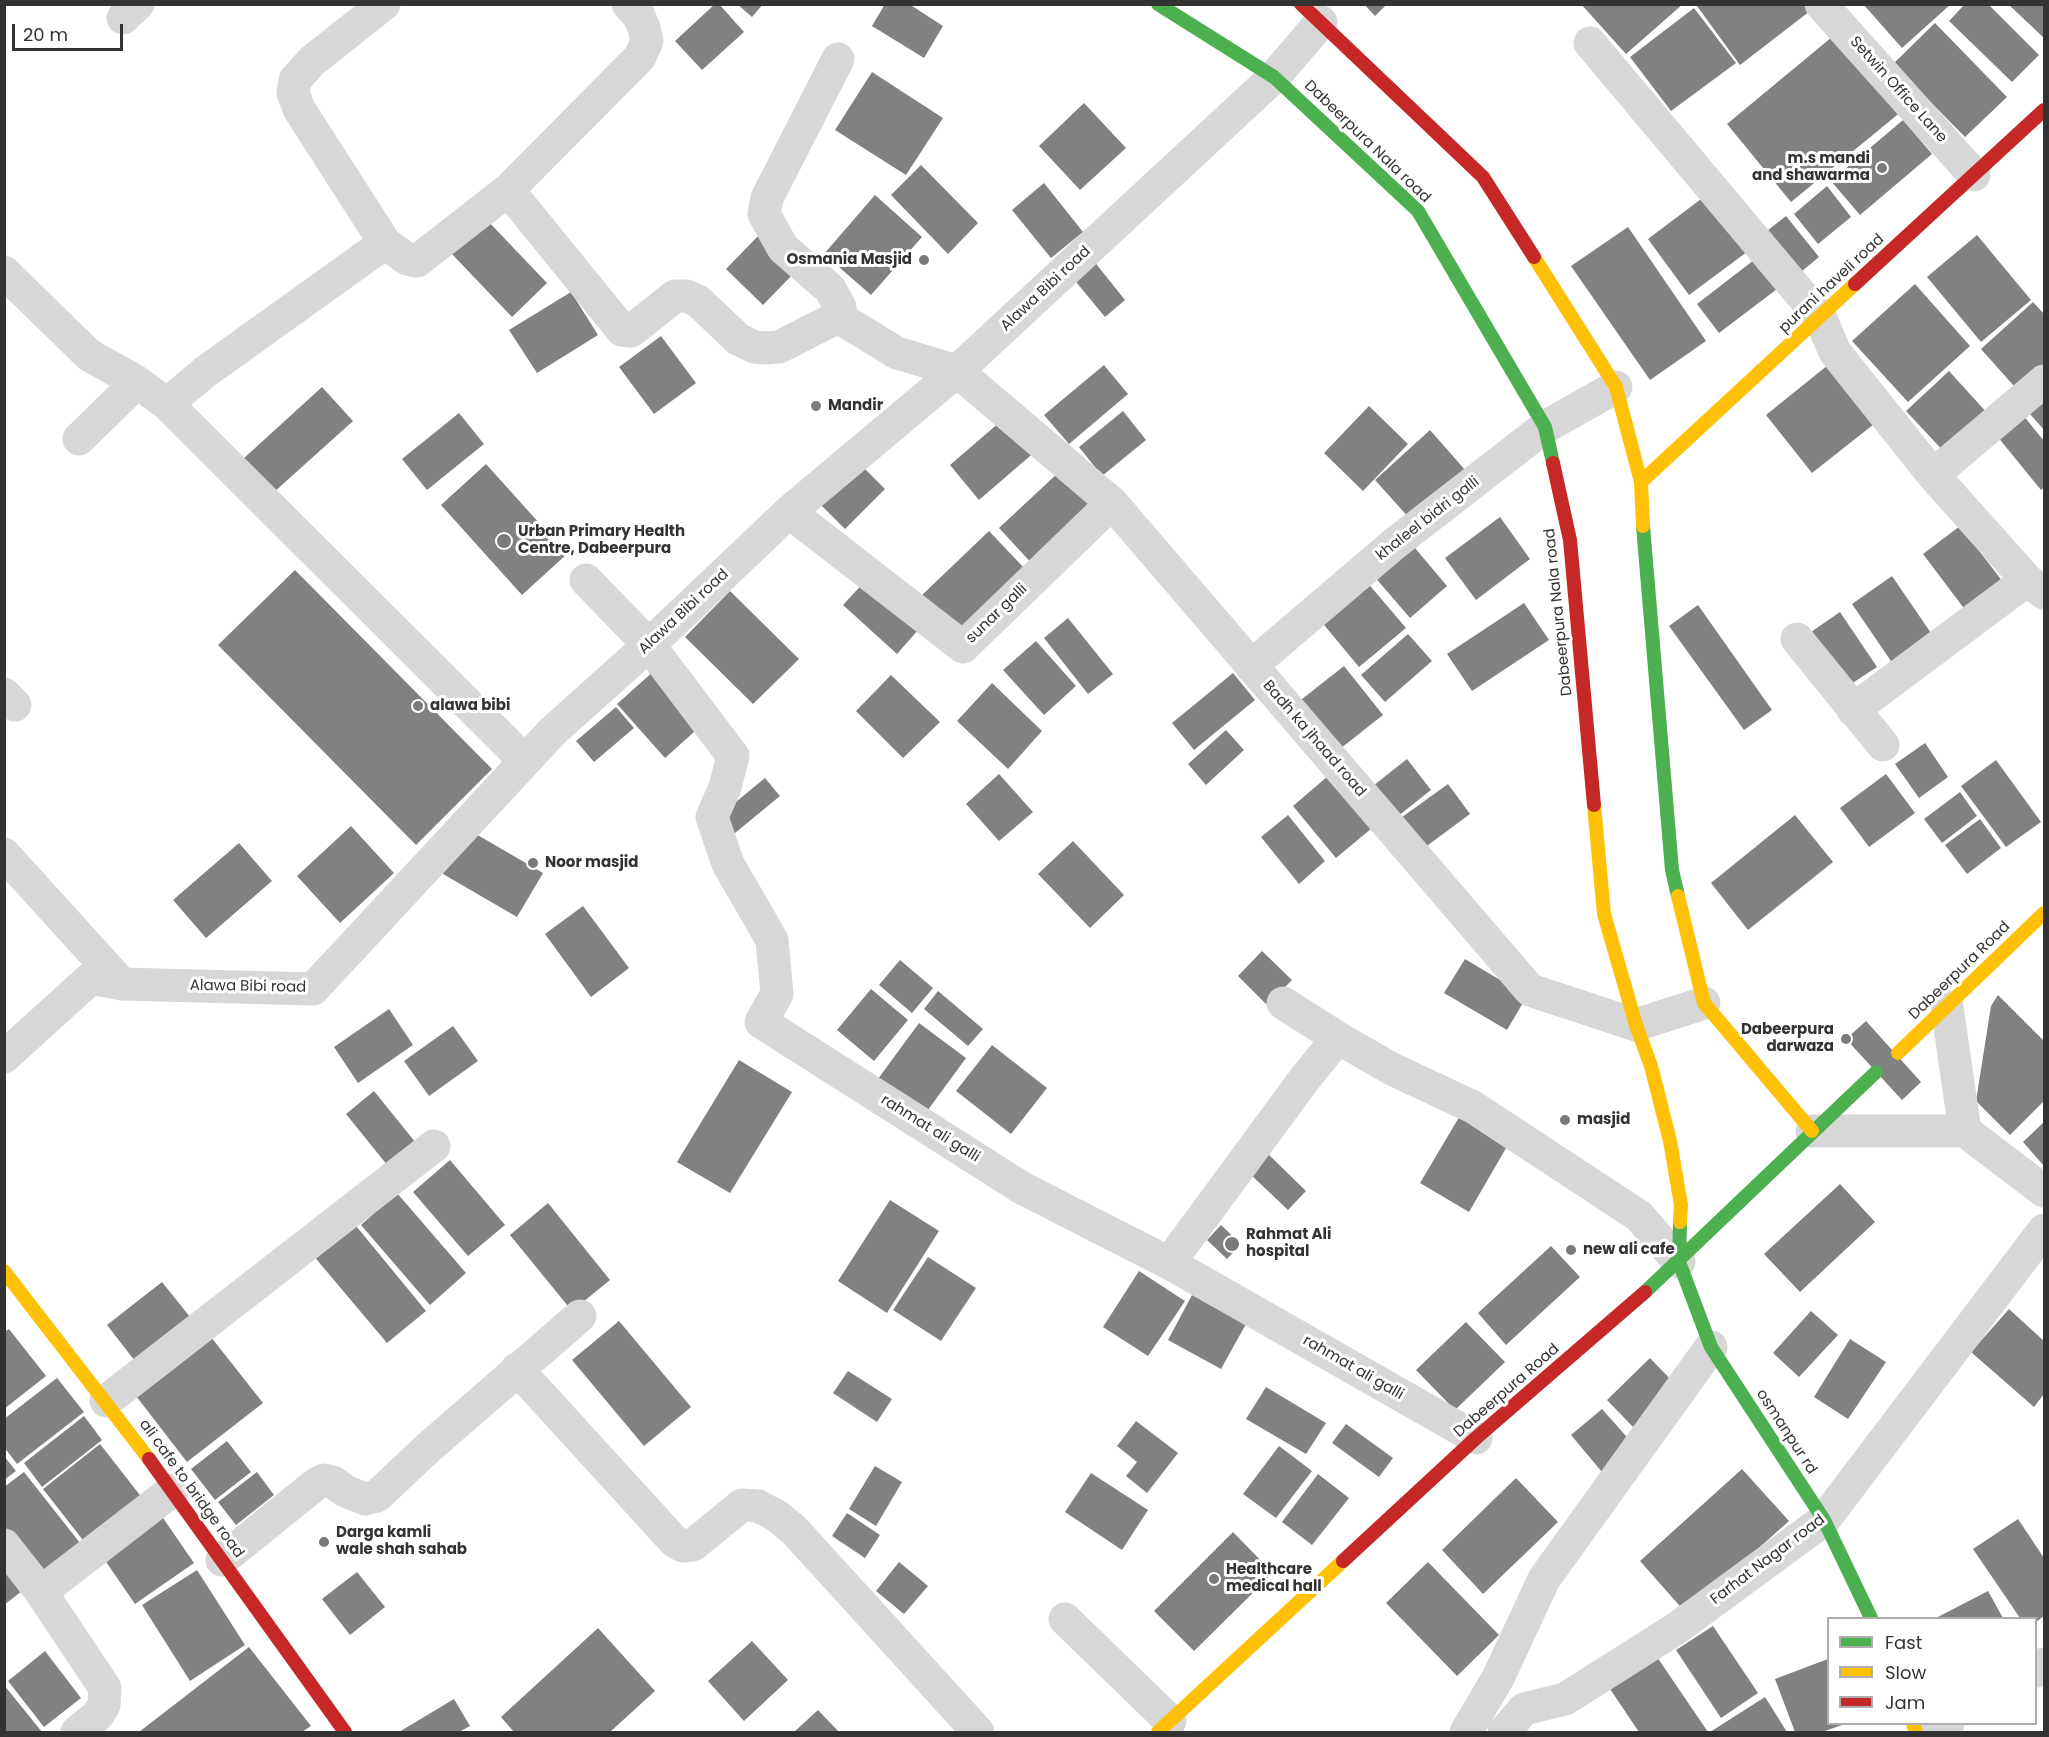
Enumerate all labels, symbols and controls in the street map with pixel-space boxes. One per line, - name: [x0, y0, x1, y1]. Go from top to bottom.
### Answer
- scale bar: [15, 12, 126, 50]
- text: 20 m: [23, 22, 68, 47]
- street label: Setwin Office Lane: [1846, 33, 1950, 147]
- street label: Dabeerpura Nala road: [1300, 77, 1434, 207]
- place label: m.s mandi and shawarma: [1752, 150, 1870, 185]
- marker: m.s mandi and shawarma: [1875, 161, 1889, 175]
- street label: purani haveli road: [1776, 231, 1888, 337]
- street label: Alawa Bibi road: [997, 243, 1095, 335]
- place label: Osmania Masjid: [787, 251, 912, 269]
- marker: Osmania Masjid: [917, 253, 931, 267]
- place label: Mandir: [828, 397, 883, 415]
- marker: Mandir: [809, 399, 823, 413]
- street label: khaleel bidri galli: [1373, 473, 1483, 565]
- place label: Urban Primary Health Centre, Dabeerpura: [518, 523, 685, 558]
- street label: Dabeerpura Nala road: [1541, 527, 1577, 697]
- marker: Urban Primary Health Centre, Dabeerpura: [495, 532, 513, 550]
- street label: Alawa Bibi road: [635, 566, 733, 658]
- street label: sunar galli: [963, 580, 1031, 648]
- street label: Badh ka jhaad road: [1259, 677, 1369, 801]
- place label: alawa bibi: [430, 697, 510, 715]
- marker: alawa bibi: [411, 699, 425, 713]
- place label: Noor masjid: [545, 854, 638, 872]
- marker: Noor masjid: [526, 856, 540, 870]
- street label: Dabeerpura Road: [1906, 918, 2014, 1024]
- street label: Alawa Bibi road: [190, 977, 306, 997]
- place label: Dabeerpura darwaza: [1741, 1021, 1834, 1056]
- marker: Dabeerpura darwaza: [1839, 1032, 1853, 1046]
- street label: rahmat ali galli: [877, 1091, 983, 1167]
- place label: masjid: [1577, 1111, 1630, 1129]
- marker: masjid: [1558, 1113, 1572, 1127]
- place label: Rahmat Ali hospital: [1246, 1226, 1331, 1261]
- marker: Rahmat Ali hospital: [1223, 1235, 1241, 1253]
- place label: new ali cafe: [1583, 1241, 1675, 1259]
- marker: new ali cafe: [1564, 1243, 1578, 1257]
- street label: rahmat ali galli: [1299, 1332, 1407, 1404]
- street label: Dabeerpura Road: [1451, 1340, 1563, 1442]
- street label: osmanpur rd: [1752, 1386, 1820, 1478]
- street label: ali cafe to bridge road: [135, 1416, 247, 1562]
- street label: Farhat Nagar road: [1707, 1511, 1829, 1609]
- place label: Darga kamli wale shah sahab: [336, 1524, 467, 1559]
- marker: Darga kamli wale shah sahab: [317, 1535, 331, 1549]
- place label: Healthcare medical hall: [1226, 1561, 1322, 1596]
- marker: Healthcare medical hall: [1207, 1572, 1221, 1586]
- legend: [1827, 1617, 2037, 1725]
- text: Fast: [1885, 1630, 1922, 1655]
- text: Slow: [1885, 1660, 1926, 1685]
- text: Jam: [1885, 1690, 1925, 1715]

